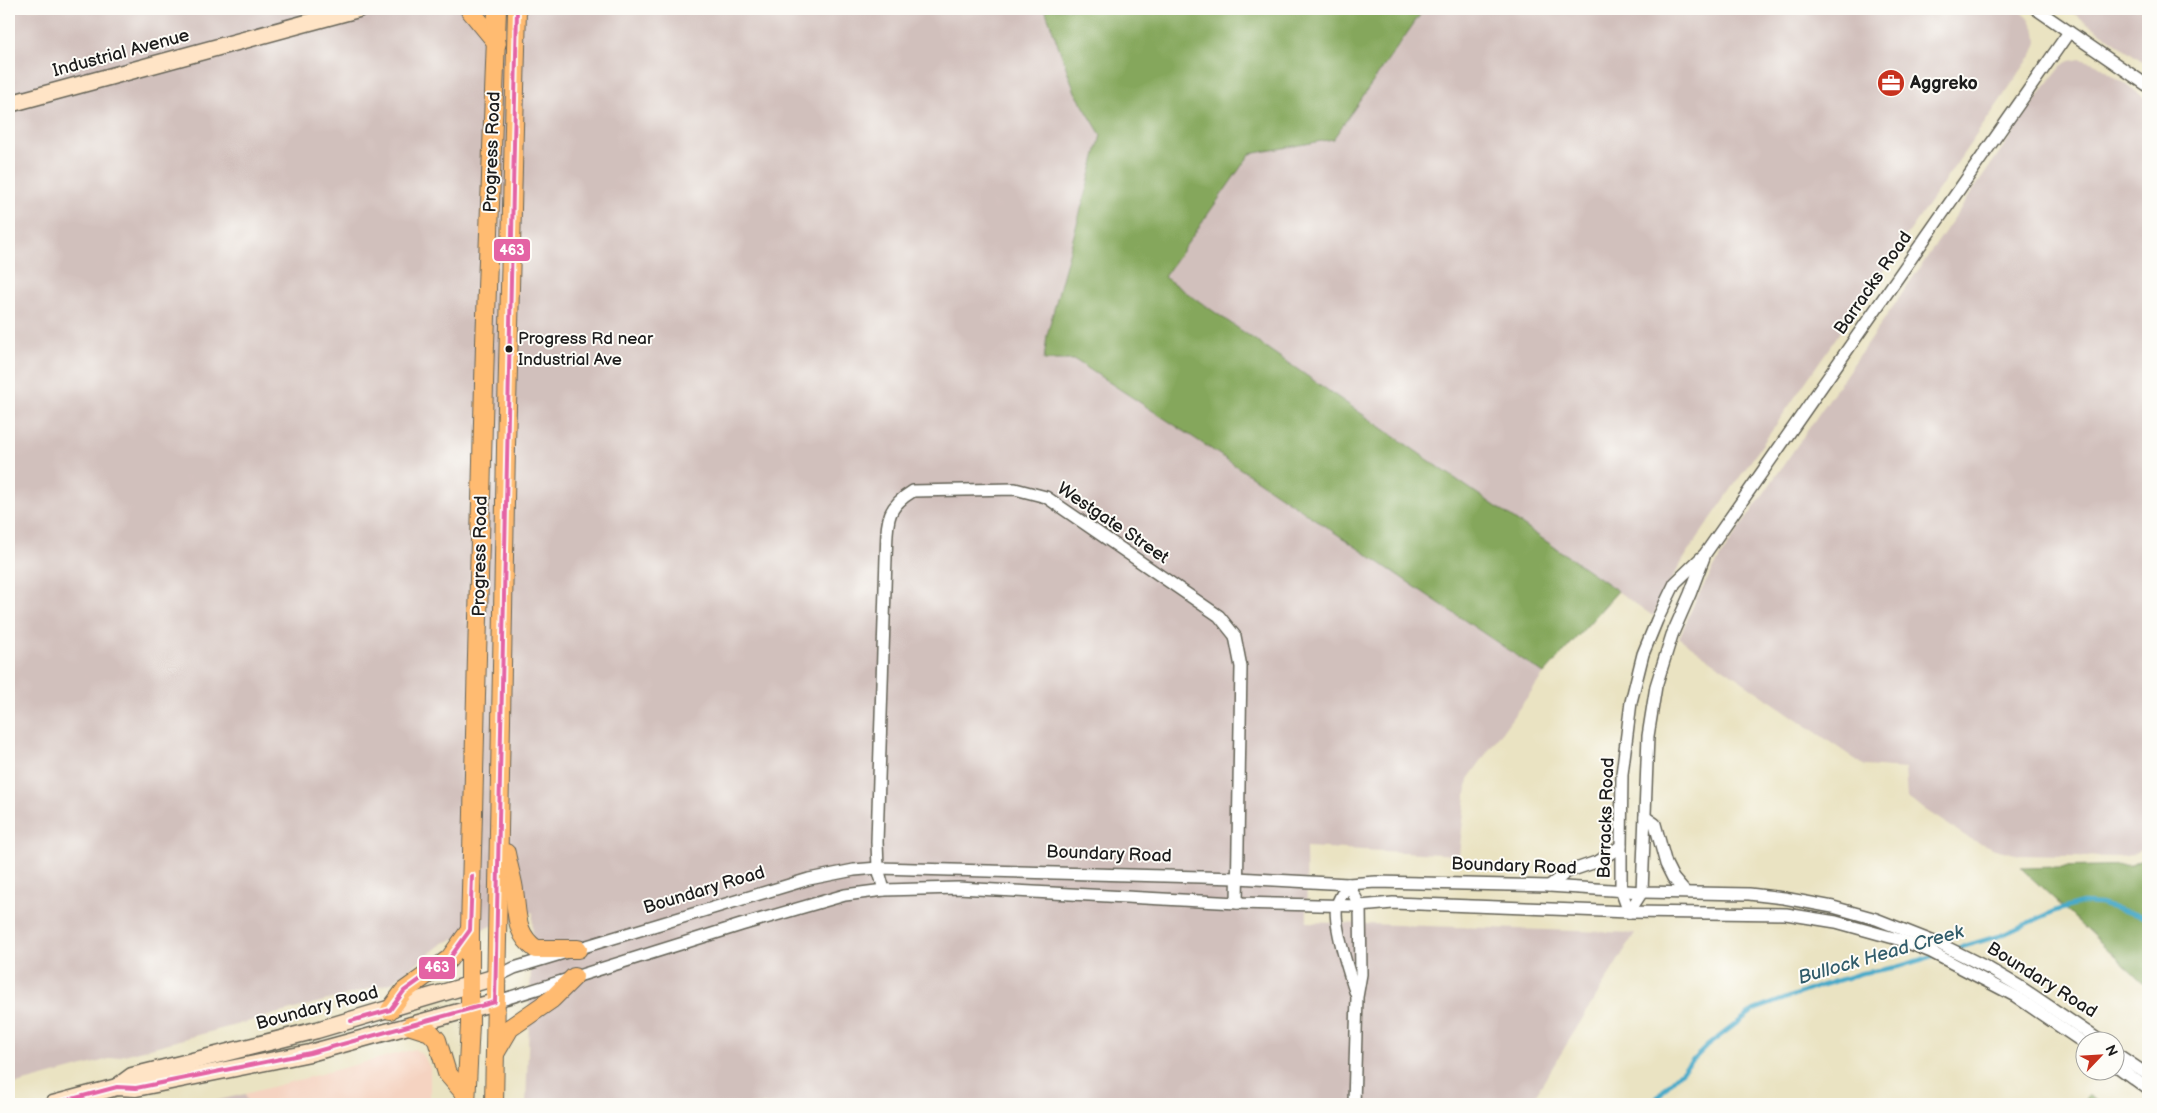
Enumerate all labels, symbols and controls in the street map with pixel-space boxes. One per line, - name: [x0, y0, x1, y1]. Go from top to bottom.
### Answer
- street label: Industrial Avenue: [50, 25, 192, 81]
- office icon: Aggreko: [1876, 68, 1906, 98]
- place label: Aggreko: [1909, 73, 1978, 94]
- street label: Progress Road: [479, 91, 505, 213]
- street label: Barracks Road: [1830, 227, 1916, 339]
- line badge: 463: [493, 238, 531, 262]
- text: 463: [500, 242, 524, 259]
- place label: Progress Rd near Industrial Ave: [518, 329, 654, 370]
- marker: Progress Rd near Industrial Ave: [504, 344, 514, 354]
- street label: Westgate Street: [1053, 478, 1173, 568]
- street label: Progress Road: [468, 495, 492, 617]
- street label: Barracks Road: [1593, 757, 1619, 879]
- street label: Boundary Road: [1046, 841, 1172, 867]
- street label: Boundary Road: [1451, 853, 1577, 879]
- street label: Boundary Road: [641, 862, 767, 918]
- water label: Bullock Head Creek: [1795, 920, 1967, 990]
- street label: Boundary Road: [1983, 938, 2101, 1022]
- line badge: 463: [418, 956, 456, 980]
- text: 463: [425, 959, 449, 976]
- street label: Boundary Road: [254, 982, 380, 1034]
- north arrow: [2074, 1030, 2124, 1080]
- text: N: [2101, 1042, 2121, 1059]

